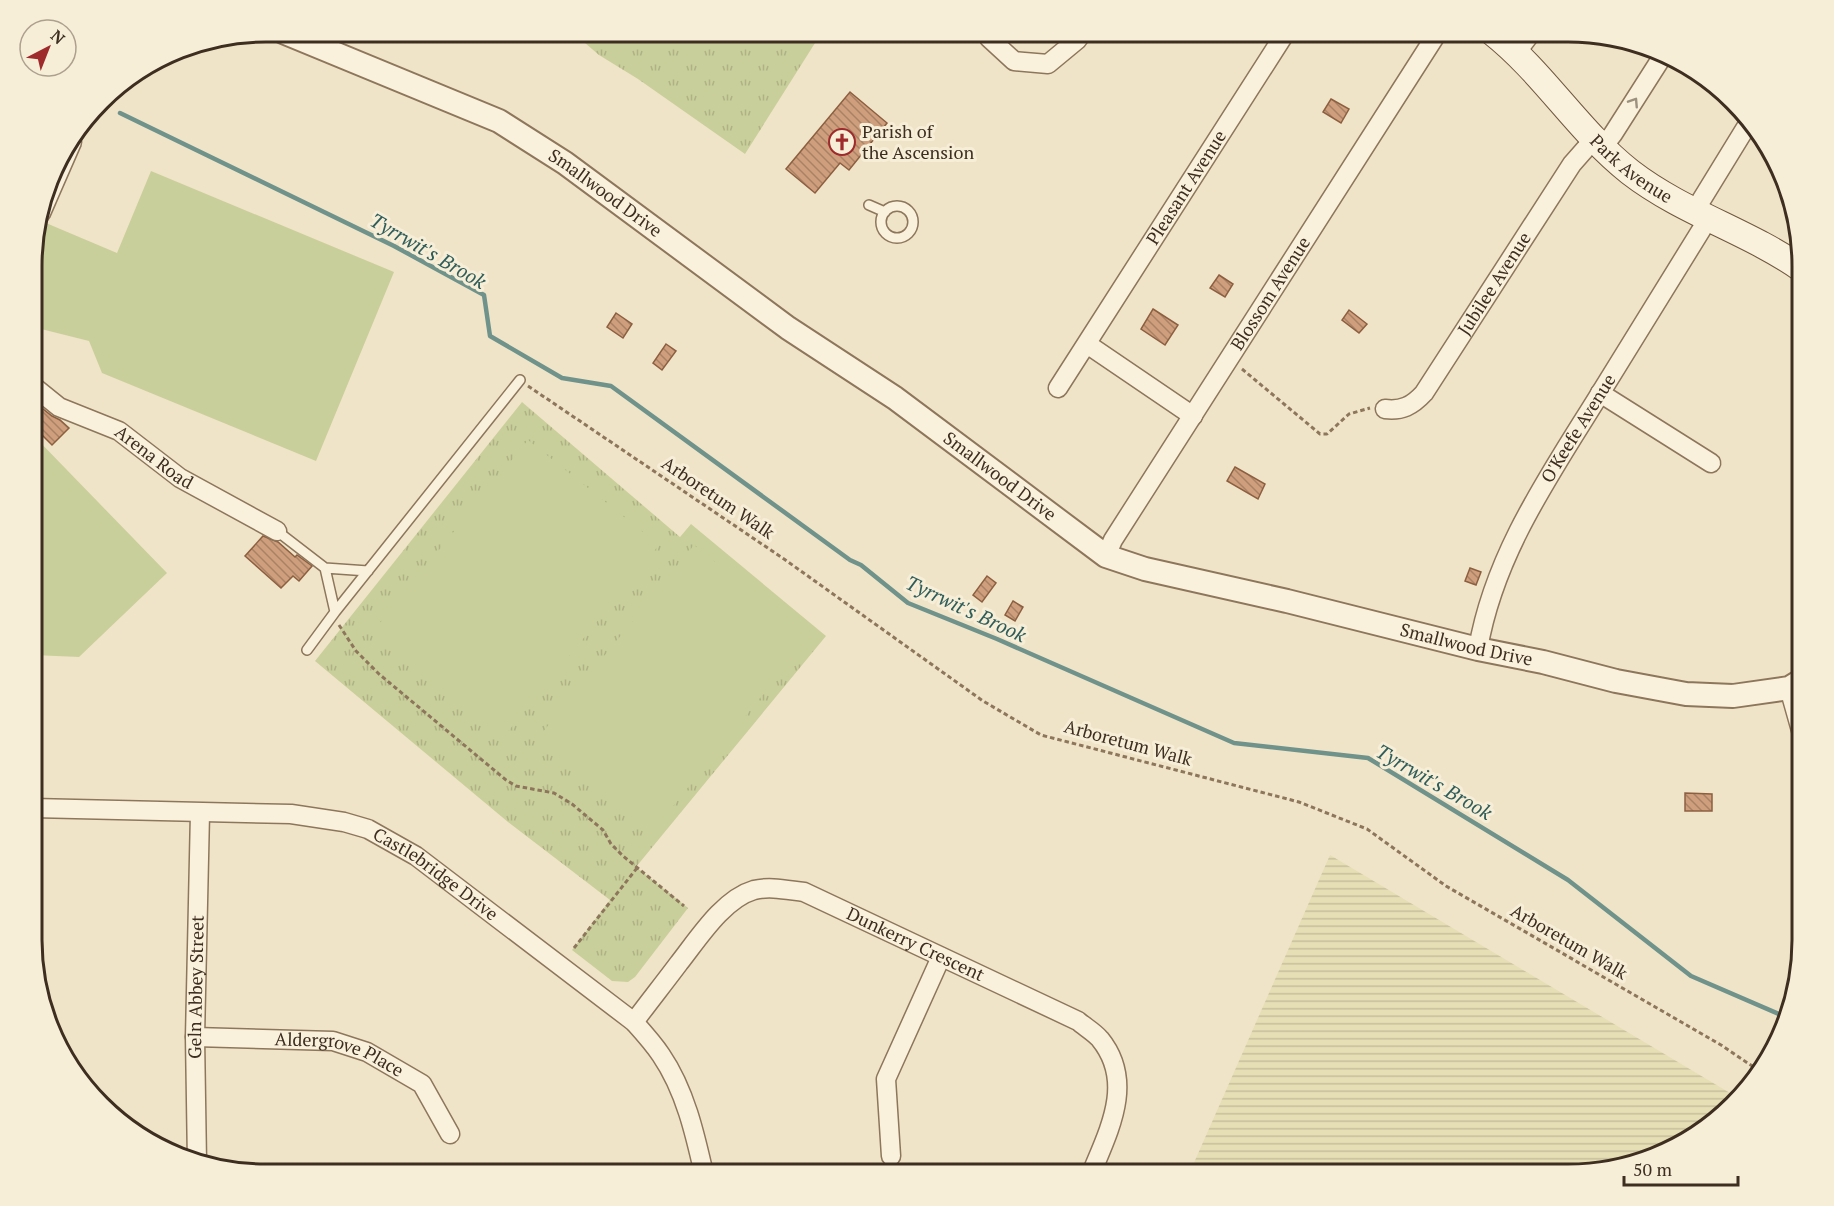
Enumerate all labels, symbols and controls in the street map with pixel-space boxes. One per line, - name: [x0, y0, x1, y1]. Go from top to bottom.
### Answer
- north arrow: [18, 18, 78, 78]
- text: N: [46, 25, 70, 49]
- one-way arrow: [1627, 97, 1638, 108]
- place label: Parish of the Ascension: [862, 119, 974, 164]
- street label: Pleasant Avenue: [1140, 125, 1231, 249]
- church icon: Parish of the Ascension: [827, 127, 857, 157]
- street label: Park Avenue: [1585, 129, 1677, 208]
- street label: Smallwood Drive: [544, 143, 667, 242]
- water label: Tyrrwit's Brook: [365, 206, 492, 295]
- street label: Jubilee Avenue: [1451, 227, 1536, 340]
- street label: Blossom Avenue: [1225, 232, 1315, 355]
- street label: O'Keefe Avenue: [1535, 369, 1620, 487]
- street label: Arena Road: [110, 419, 198, 494]
- street label: Smallwood Drive: [939, 425, 1062, 526]
- street label: Arboretum Walk: [657, 451, 780, 544]
- water label: Tyrrwit's Brook: [902, 569, 1031, 648]
- street label: Smallwood Drive: [1398, 617, 1535, 671]
- street label: Arboretum Walk: [1062, 713, 1195, 771]
- water label: Tyrrwit's Brook: [1371, 737, 1498, 826]
- street label: Castlebridge Drive: [369, 821, 504, 925]
- street label: Arboretum Walk: [1507, 898, 1633, 985]
- street label: Dunkerry Crescent: [843, 901, 989, 986]
- street label: Geln Abbey Street: [182, 915, 209, 1059]
- street label: Aldergrove Place: [274, 1026, 408, 1082]
- scale bar: [1624, 1149, 1738, 1187]
- text: 50 m: [1633, 1157, 1673, 1181]

